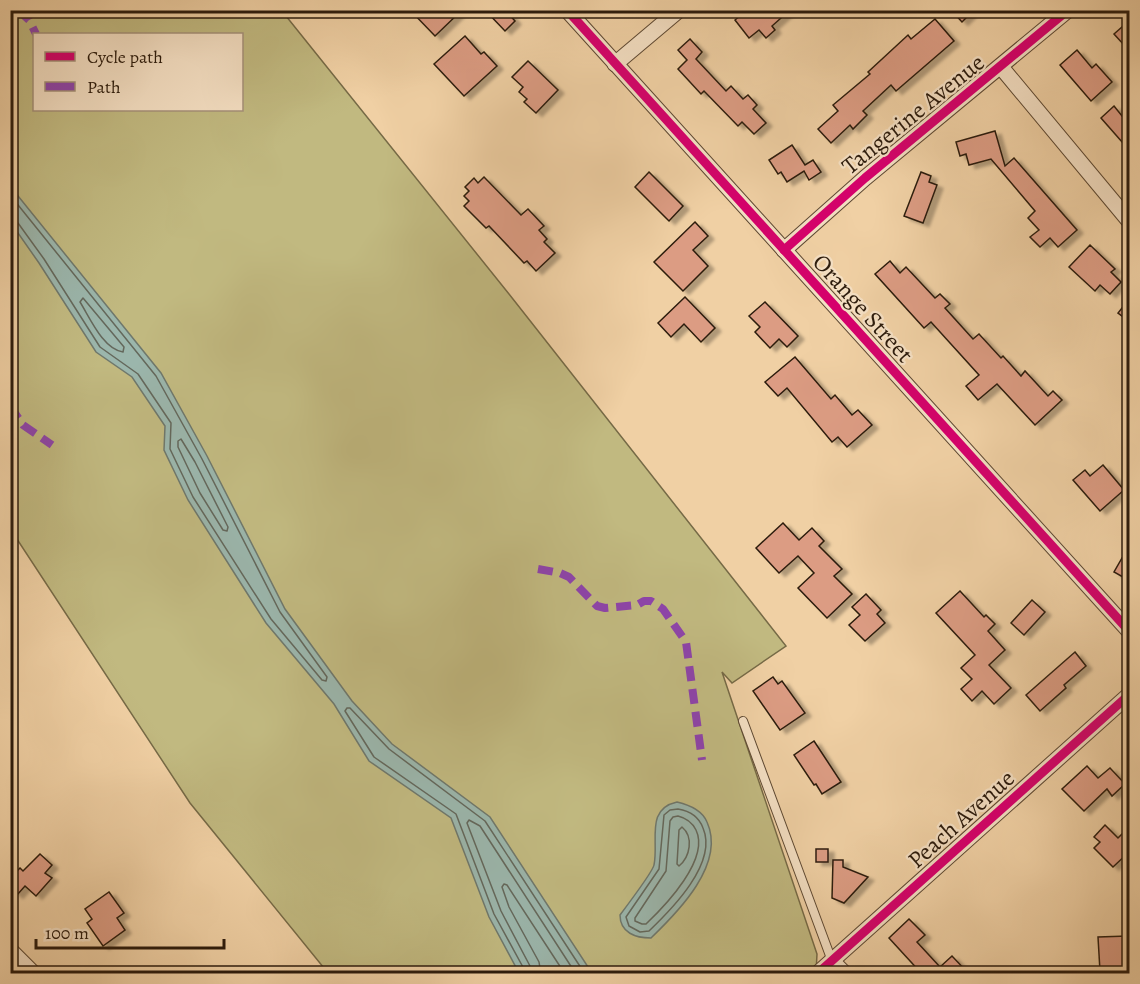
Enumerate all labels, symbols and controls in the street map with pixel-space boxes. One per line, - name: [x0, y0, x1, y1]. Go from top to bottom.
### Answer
- legend: [33, 33, 243, 111]
- text: Cycle path: [87, 45, 163, 69]
- street label: Tangerine Avenue: [835, 46, 991, 182]
- text: Path: [87, 75, 121, 99]
- street label: Orange Street: [805, 247, 921, 369]
- street label: Peach Avenue: [901, 763, 1021, 875]
- scale bar: [36, 912, 224, 950]
- text: 100 m: [45, 921, 89, 945]

